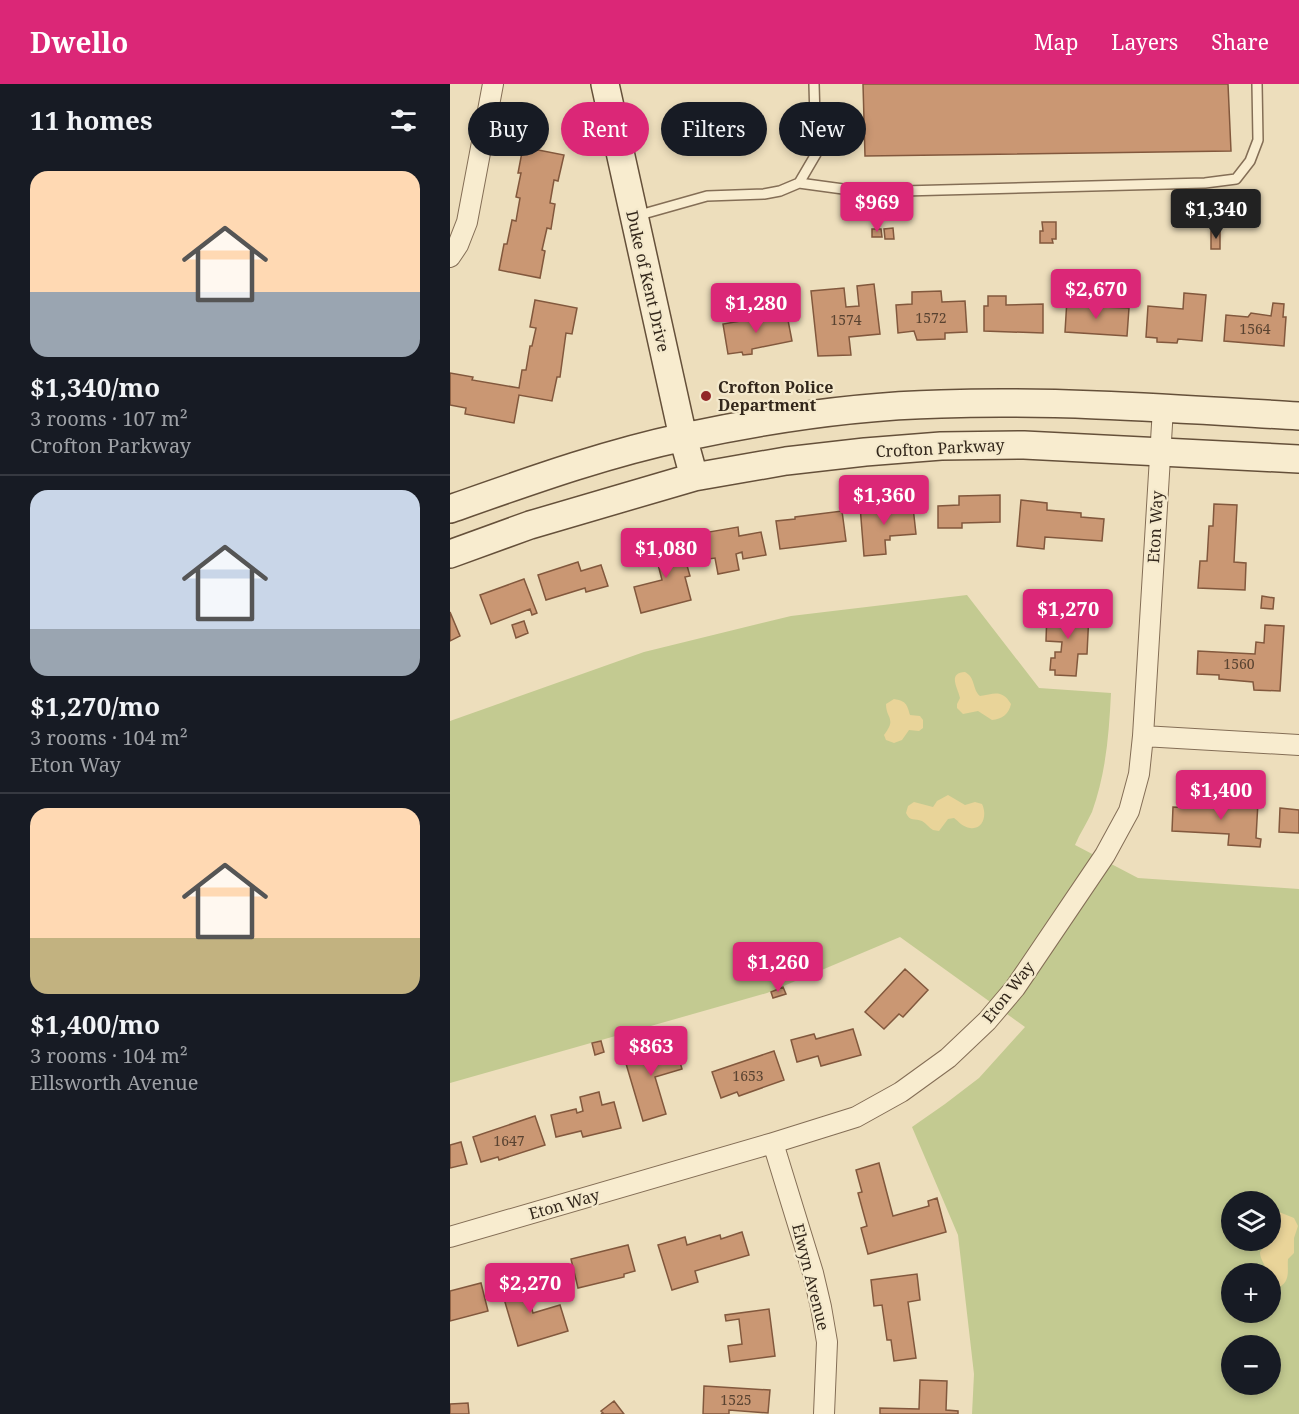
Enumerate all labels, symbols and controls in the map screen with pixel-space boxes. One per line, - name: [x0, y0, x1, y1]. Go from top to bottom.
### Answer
- text: Dwello: [30, 23, 128, 61]
- text: Map: [1034, 28, 1078, 56]
- text: Layers: [1111, 28, 1178, 56]
- text: Share: [1211, 28, 1269, 56]
- text: 11 homes: [30, 102, 152, 138]
- chip: Buy: [468, 102, 549, 156]
- chip: Rent: [561, 102, 649, 156]
- chip: Filters: [661, 102, 767, 156]
- chip: New: [779, 102, 866, 156]
- icon: filters: [387, 104, 420, 137]
- pin: $969: [841, 182, 913, 233]
- text: $969: [854, 188, 900, 215]
- pin: $1,340: [1167, 189, 1265, 240]
- text: $1,340: [1185, 195, 1247, 222]
- street label: Duke of Kent Drive: [621, 208, 675, 354]
- icon: home: [171, 210, 279, 318]
- pin: $2,670: [1047, 269, 1145, 320]
- text: $2,670: [1065, 275, 1127, 302]
- pin: $1,280: [707, 283, 805, 334]
- text: $1,280: [725, 289, 787, 316]
- house number: 1572: [915, 308, 947, 327]
- house number: 1574: [830, 310, 862, 329]
- house number: 1564: [1239, 319, 1271, 338]
- text: $1,340/mo: [30, 369, 160, 405]
- place label: Crofton Police Department: [718, 376, 833, 416]
- marker: Crofton Police Department: [699, 389, 713, 403]
- text: 3 rooms · 107 m²: [30, 405, 188, 432]
- text: Crofton Parkway: [30, 432, 191, 459]
- street label: Crofton Parkway: [875, 434, 1006, 462]
- pin: $1,360: [835, 475, 933, 526]
- text: $1,360: [853, 481, 915, 508]
- street label: Eton Way: [1142, 489, 1168, 564]
- pin: $1,080: [617, 528, 715, 579]
- icon: home: [171, 529, 279, 637]
- text: $1,080: [635, 534, 697, 561]
- pin: $1,270: [1019, 589, 1117, 640]
- text: $1,270: [1037, 595, 1099, 622]
- house number: 1560: [1223, 654, 1255, 673]
- text: $1,270/mo: [30, 688, 160, 724]
- text: 3 rooms · 104 m²: [30, 724, 188, 751]
- text: Eton Way: [30, 751, 121, 778]
- pin: $1,400: [1172, 770, 1270, 821]
- text: $1,400: [1190, 776, 1252, 803]
- icon: home: [171, 847, 279, 955]
- pin: $1,260: [729, 942, 827, 993]
- text: $1,260: [747, 948, 809, 975]
- street label: Eton Way: [977, 956, 1040, 1027]
- text: $1,400/mo: [30, 1006, 160, 1042]
- pin: $863: [615, 1026, 687, 1077]
- text: $863: [628, 1032, 674, 1059]
- text: 3 rooms · 104 m²: [30, 1042, 188, 1069]
- house number: 1653: [732, 1066, 764, 1085]
- text: Ellsworth Avenue: [30, 1069, 199, 1096]
- house number: 1647: [493, 1131, 525, 1150]
- street label: Eton Way: [526, 1183, 603, 1225]
- map controls: [1221, 1191, 1281, 1395]
- button: layers: [1221, 1191, 1281, 1251]
- street label: Elwyn Avenue: [787, 1221, 835, 1333]
- pin: $2,270: [481, 1263, 579, 1314]
- button: +: [1221, 1263, 1281, 1323]
- text: $2,270: [499, 1269, 561, 1296]
- button: −: [1221, 1335, 1281, 1395]
- house number: 1525: [720, 1390, 752, 1409]

